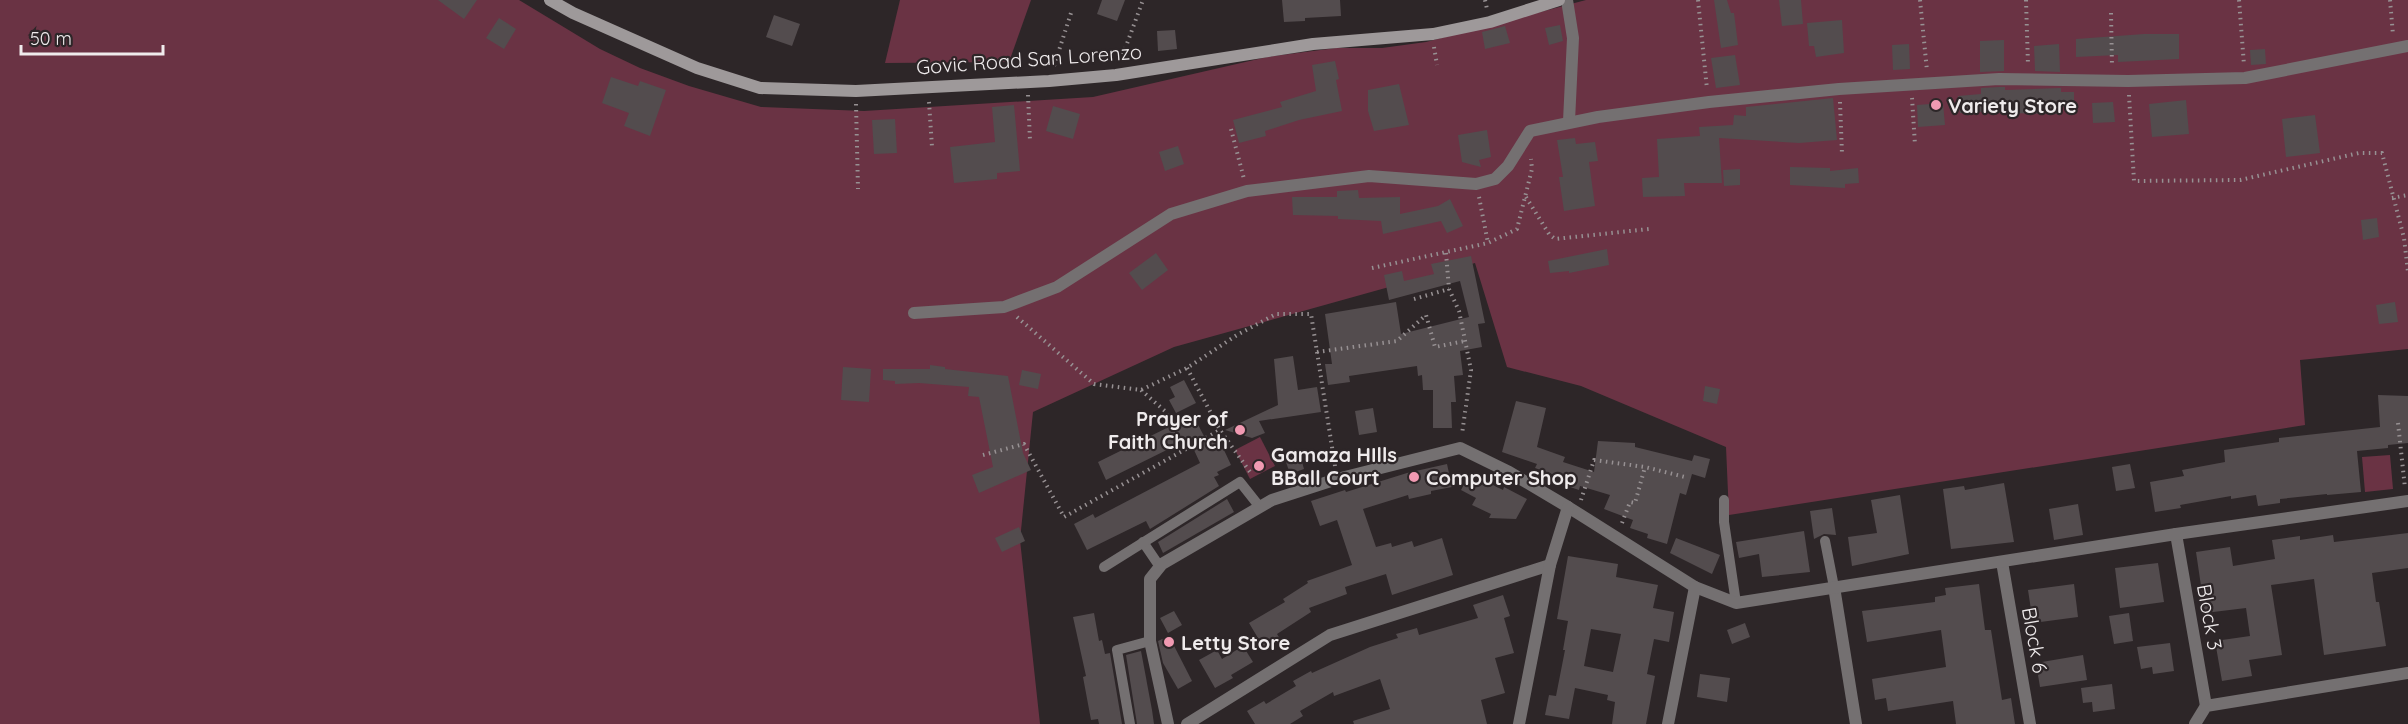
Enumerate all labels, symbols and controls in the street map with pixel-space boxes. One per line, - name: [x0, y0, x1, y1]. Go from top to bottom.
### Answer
- scale bar: [21, 18, 164, 56]
- text: 50 m: [30, 27, 72, 50]
- street label: Govic Road San Lorenzo: [915, 39, 1143, 79]
- place label: Variety Store: [1948, 93, 2077, 118]
- marker: Variety Store: [1929, 98, 1943, 112]
- place label: Prayer of Faith Church: [1108, 406, 1228, 454]
- marker: Prayer of Faith Church: [1233, 423, 1247, 437]
- place label: Gamaza HIlls BBall Court: [1271, 442, 1397, 490]
- marker: Gamaza HIlls BBall Court: [1252, 459, 1266, 473]
- place label: Computer Shop: [1426, 465, 1577, 490]
- marker: Computer Shop: [1407, 470, 1421, 484]
- street label: Block 3: [2192, 582, 2228, 652]
- street label: Block 6: [2017, 605, 2053, 675]
- place label: Letty Store: [1181, 630, 1290, 655]
- marker: Letty Store: [1162, 635, 1176, 649]

